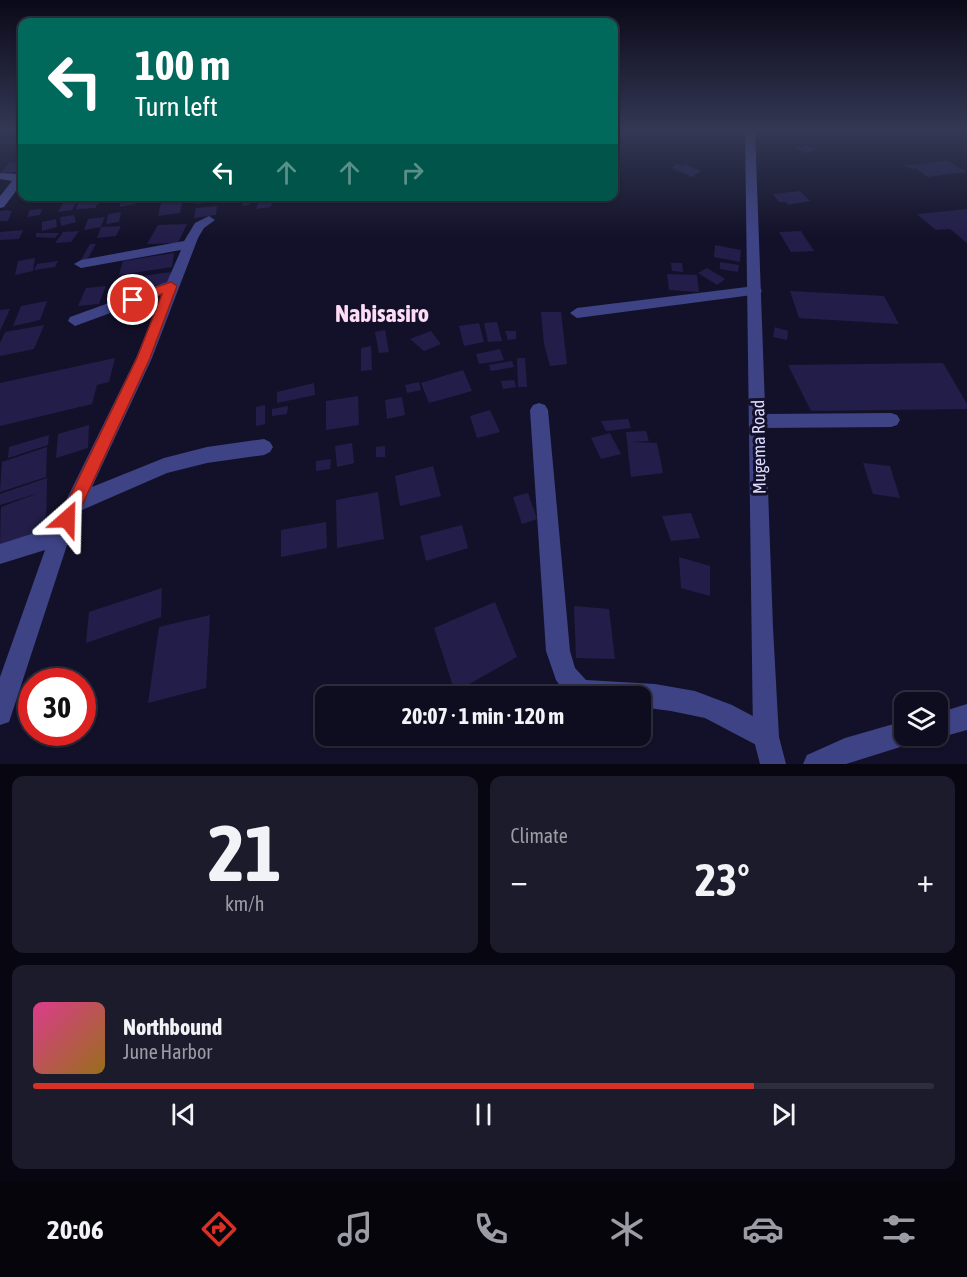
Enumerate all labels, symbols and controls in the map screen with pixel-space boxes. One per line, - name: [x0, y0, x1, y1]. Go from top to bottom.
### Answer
- text: 100 m: [135, 41, 230, 89]
- icon: left: [36, 42, 114, 120]
- text: Turn left: [135, 91, 218, 122]
- icon: left: [207, 156, 240, 189]
- icon: ahead: [270, 156, 303, 189]
- icon: ahead: [333, 156, 366, 189]
- icon: right: [396, 156, 429, 189]
- pin: [107, 274, 158, 325]
- icon: arrive: [116, 283, 149, 316]
- district label: Nabisasiro: [335, 300, 429, 327]
- street label: Mugema Road: [747, 400, 770, 494]
- position arrow: [35, 487, 99, 551]
- speed limit sign: 30: [18, 668, 96, 746]
- map controls: [894, 692, 948, 746]
- button: layers: [894, 692, 948, 746]
- text: 20:07 · 1 min · 120 m: [402, 703, 564, 729]
- text: 21: [208, 808, 281, 898]
- text: Climate: [511, 824, 568, 847]
- text: 23°: [695, 854, 750, 906]
- text: −: [511, 861, 528, 899]
- text: +: [917, 861, 934, 899]
- text: km/h: [225, 892, 265, 915]
- text: Northbound: [123, 1014, 222, 1040]
- text: June Harbor: [123, 1040, 212, 1063]
- icon: previous: [167, 1098, 200, 1131]
- icon: pause: [467, 1098, 500, 1131]
- icon: next: [767, 1098, 800, 1131]
- icon: directions: [198, 1208, 240, 1250]
- icon: music: [334, 1208, 376, 1250]
- icon: phone: [470, 1208, 512, 1250]
- icon: climate: [606, 1208, 648, 1250]
- icon: car: [742, 1208, 784, 1250]
- icon: filters: [878, 1208, 920, 1250]
- text: 20:06: [47, 1214, 104, 1245]

